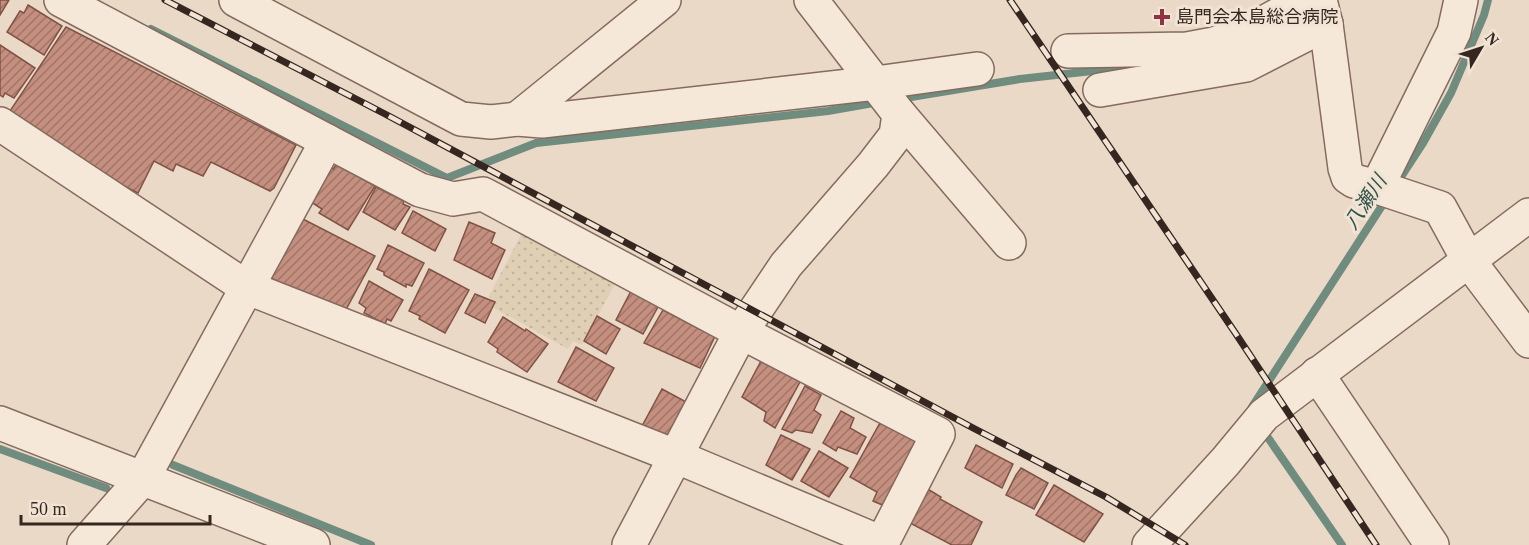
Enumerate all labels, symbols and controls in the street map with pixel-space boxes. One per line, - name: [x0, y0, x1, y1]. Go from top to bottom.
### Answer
- place label: 島門会本島総合病院: [1176, 7, 1338, 27]
- marker: 島門会本島総合病院: [1153, 8, 1171, 26]
- north arrow: [1451, 18, 1511, 78]
- text: N: [1482, 29, 1503, 49]
- water label: 八瀬川: [1339, 169, 1392, 233]
- scale bar: [21, 488, 210, 526]
- text: 50 m: [30, 499, 67, 519]

